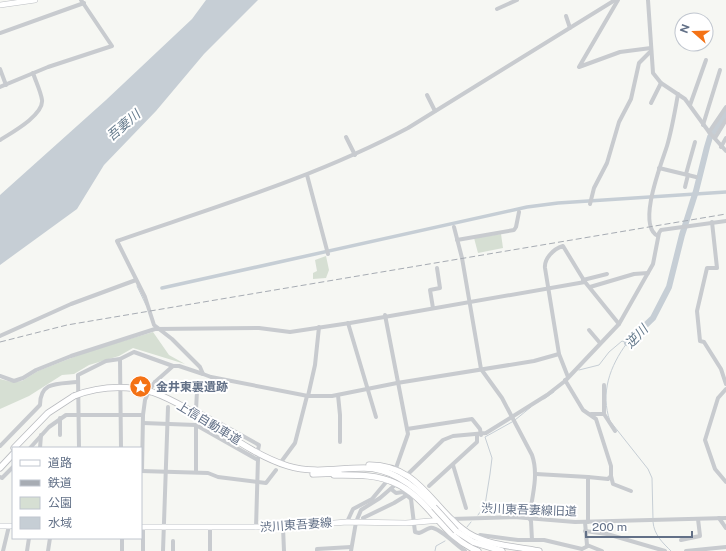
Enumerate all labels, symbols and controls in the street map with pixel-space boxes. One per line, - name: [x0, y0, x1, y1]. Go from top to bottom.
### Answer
- north arrow: [674, 12, 714, 52]
- text: N: [677, 22, 692, 35]
- water label: 吾妻川: [104, 106, 144, 144]
- water label: 逆川: [622, 320, 652, 351]
- place icon: 金井東裏遺跡: [128, 374, 154, 400]
- place label: 金井東裏遺跡: [156, 380, 228, 394]
- street label: 上信自動車道: [175, 398, 243, 448]
- legend: [12, 447, 142, 539]
- text: 道路: [48, 456, 72, 470]
- text: 鉄道: [48, 476, 72, 490]
- text: 公園: [48, 496, 72, 510]
- street label: 渋川東吾妻線旧道: [481, 501, 577, 519]
- scale bar: [586, 513, 692, 539]
- text: 水域: [48, 516, 72, 530]
- street label: 渋川東吾妻線: [260, 516, 332, 534]
- text: 200 m: [592, 520, 627, 534]

